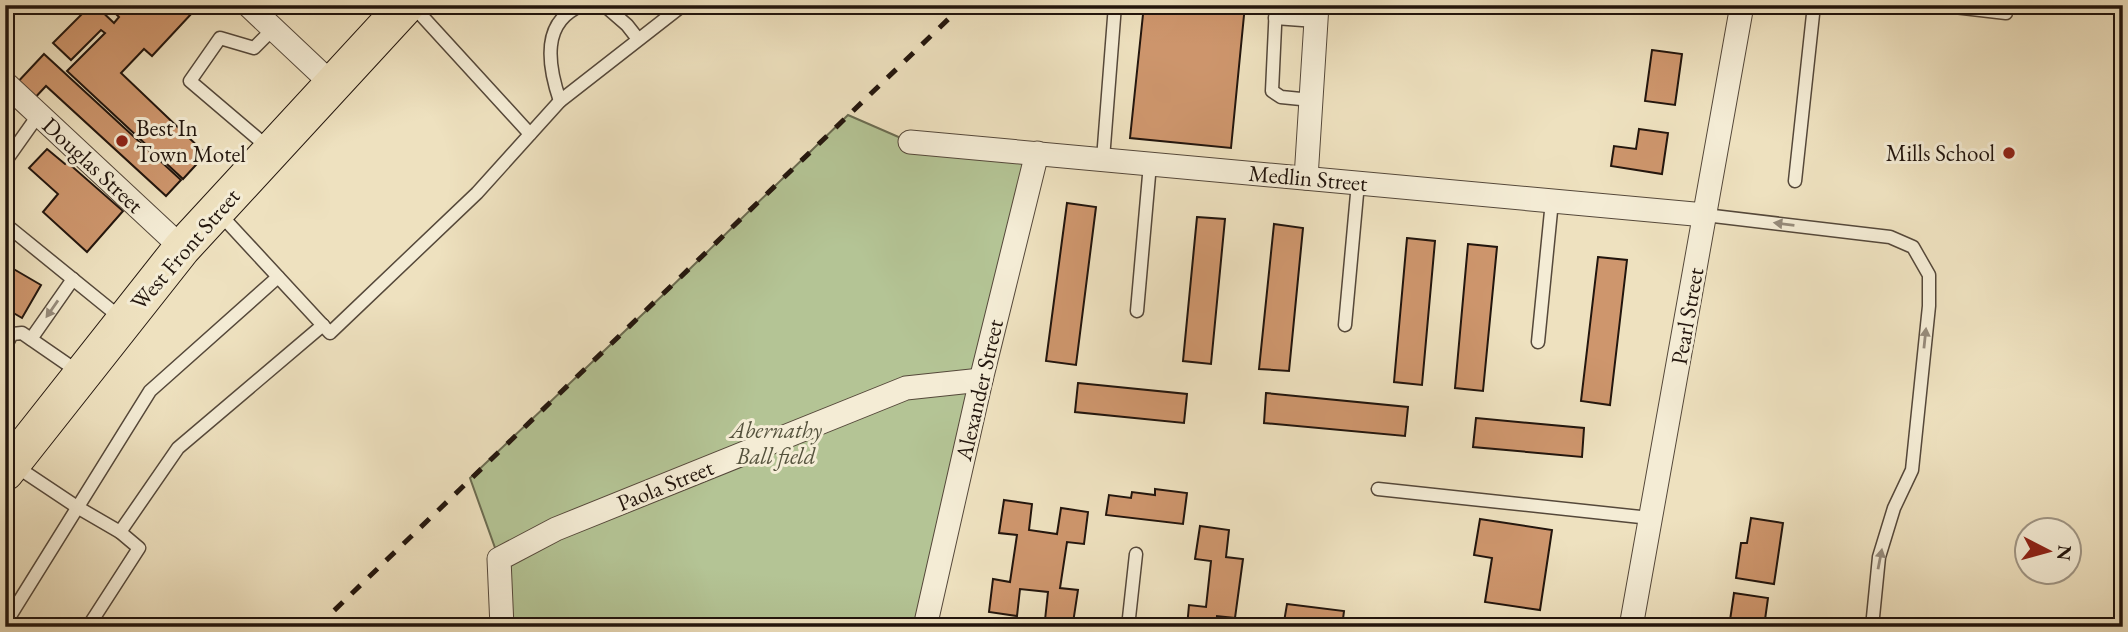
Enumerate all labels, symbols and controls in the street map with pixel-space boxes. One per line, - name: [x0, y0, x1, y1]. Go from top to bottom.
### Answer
- street label: Douglas Street: [36, 110, 151, 220]
- place label: Best In Town Motel: [136, 113, 246, 169]
- marker: Best In Town Motel: [114, 133, 130, 149]
- place label: Mills School: [1886, 138, 1995, 168]
- marker: Mills School: [2001, 145, 2017, 161]
- street label: Medlin Street: [1247, 158, 1369, 198]
- street label: West Front Street: [124, 181, 247, 316]
- one-way arrow: [1773, 219, 1795, 230]
- street label: Pearl Street: [1664, 264, 1710, 367]
- one-way arrow: [45, 300, 59, 318]
- street label: Alexander Street: [948, 316, 1010, 465]
- one-way arrow: [1920, 327, 1931, 349]
- park label: Abernathy Ball field: [728, 415, 823, 471]
- street label: Paola Street: [612, 452, 718, 518]
- north arrow: [2012, 516, 2082, 586]
- text: N: [2051, 544, 2078, 562]
- one-way arrow: [1875, 548, 1886, 570]

